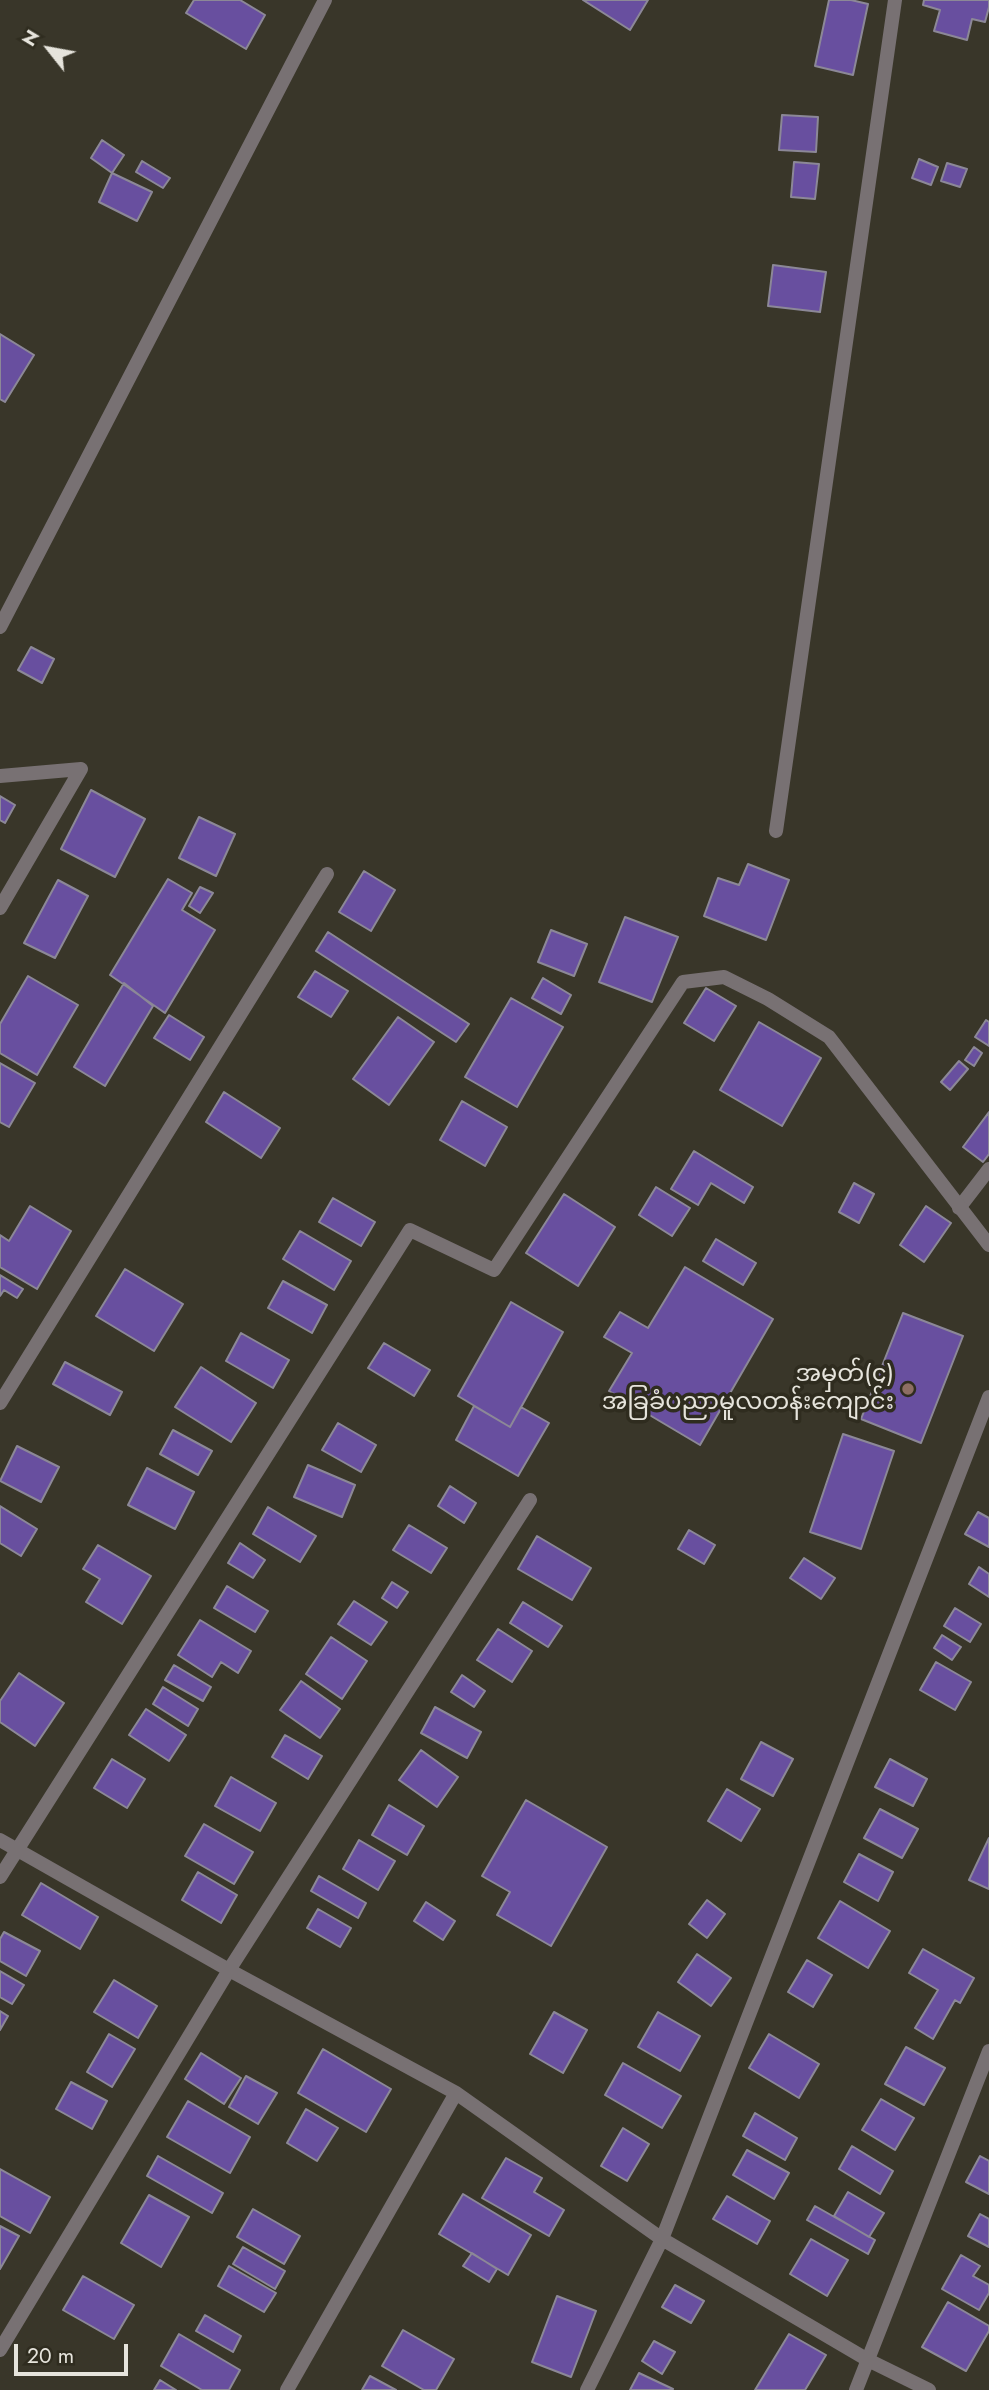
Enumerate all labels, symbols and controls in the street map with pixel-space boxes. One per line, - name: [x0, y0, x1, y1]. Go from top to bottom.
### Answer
- north arrow: [14, 14, 84, 84]
- text: N: [15, 25, 46, 51]
- place label: အမှတ်(၄) အခြခံပညာမူလတန်းကျောင်း: [602, 1361, 894, 1417]
- marker: အမှတ်(၄) အခြခံပညာမူလတန်းကျောင်း: [900, 1381, 916, 1397]
- scale bar: [18, 2330, 131, 2374]
- text: 20 m: [27, 2341, 74, 2371]

